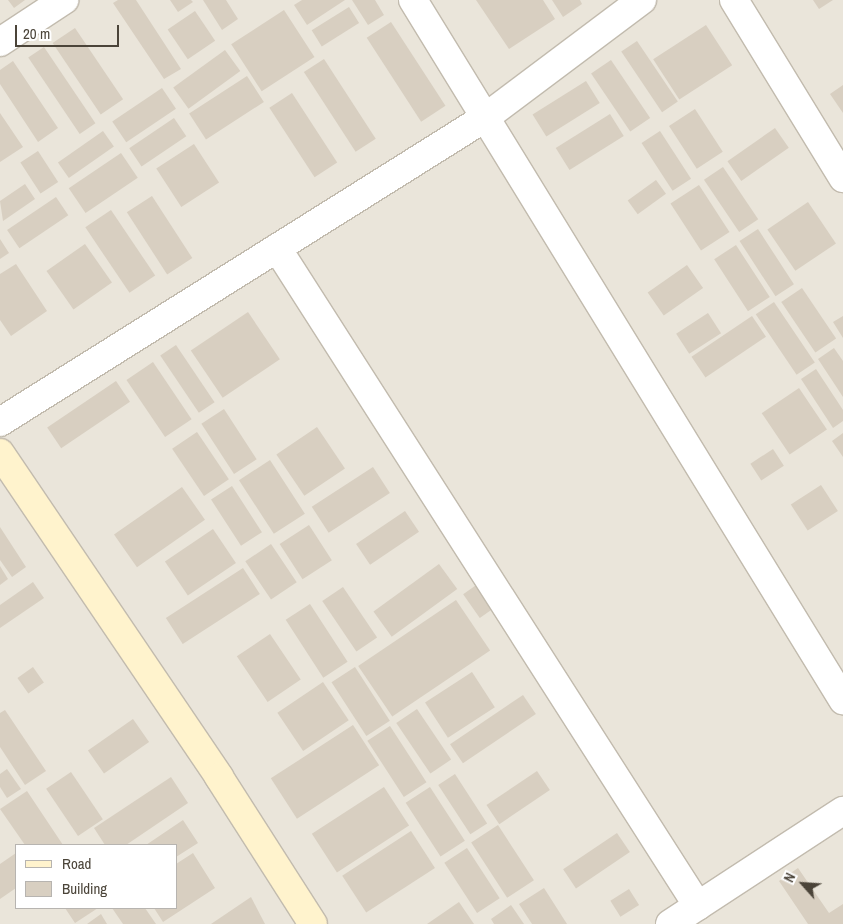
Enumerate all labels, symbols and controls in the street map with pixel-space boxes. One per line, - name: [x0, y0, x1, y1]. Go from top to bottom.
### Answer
- scale bar: [18, 15, 121, 47]
- text: 20 m: [23, 23, 50, 44]
- legend: [15, 844, 178, 909]
- text: Road: [62, 853, 91, 874]
- north arrow: [778, 859, 828, 909]
- text: N: [780, 870, 799, 885]
- text: Building: [62, 878, 107, 899]

